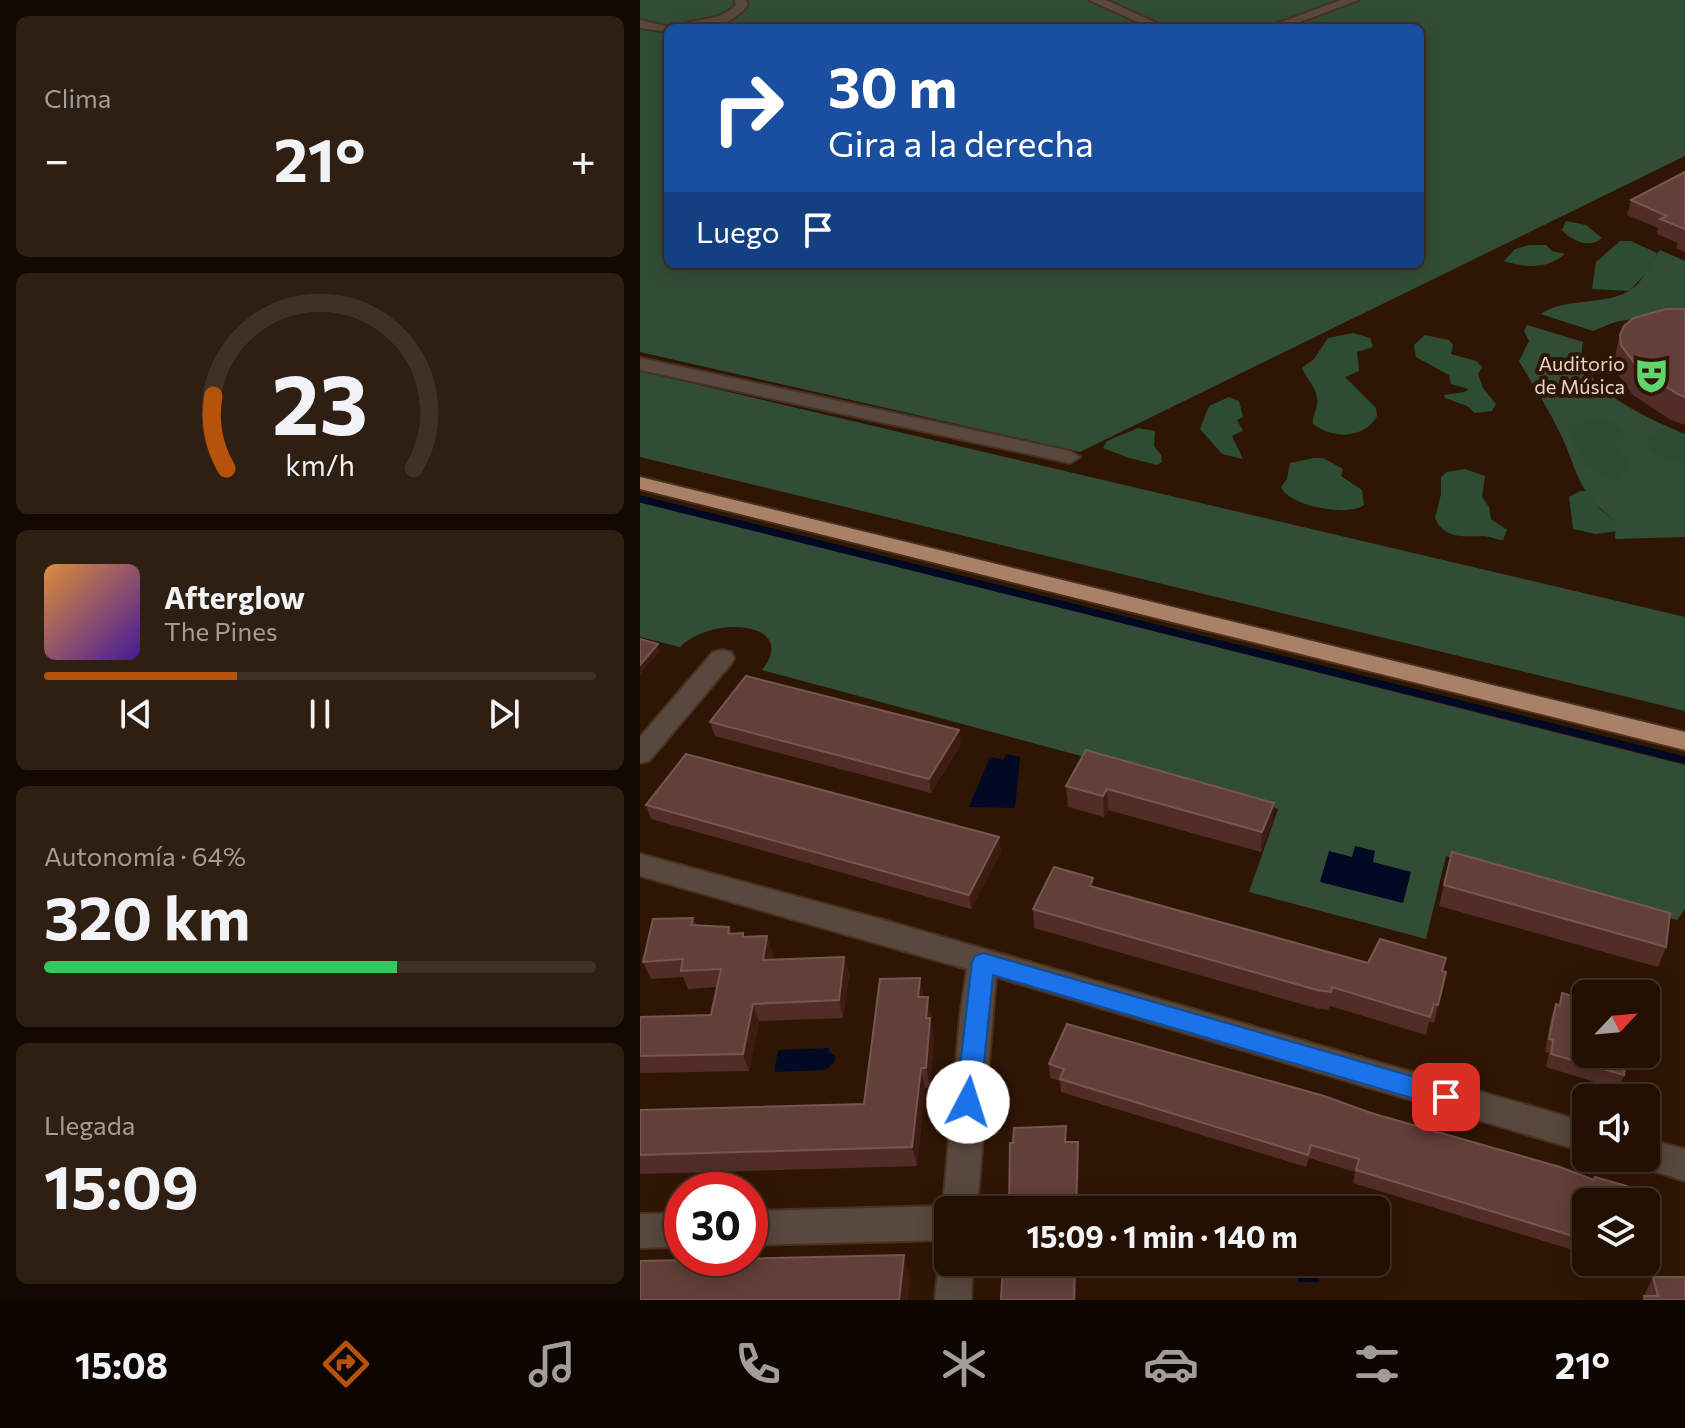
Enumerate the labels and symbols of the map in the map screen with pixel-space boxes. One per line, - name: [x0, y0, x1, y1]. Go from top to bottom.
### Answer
- place label: Auditorio de Música: [1534, 351, 1625, 398]
- theatre icon: Auditorio de Música: [1632, 357, 1670, 395]
- north arrow: [1572, 980, 1660, 1068]
- position arrow: [926, 1060, 1010, 1144]
- pin: [1412, 1063, 1480, 1131]
- speed limit sign: 30: [664, 1172, 768, 1276]

